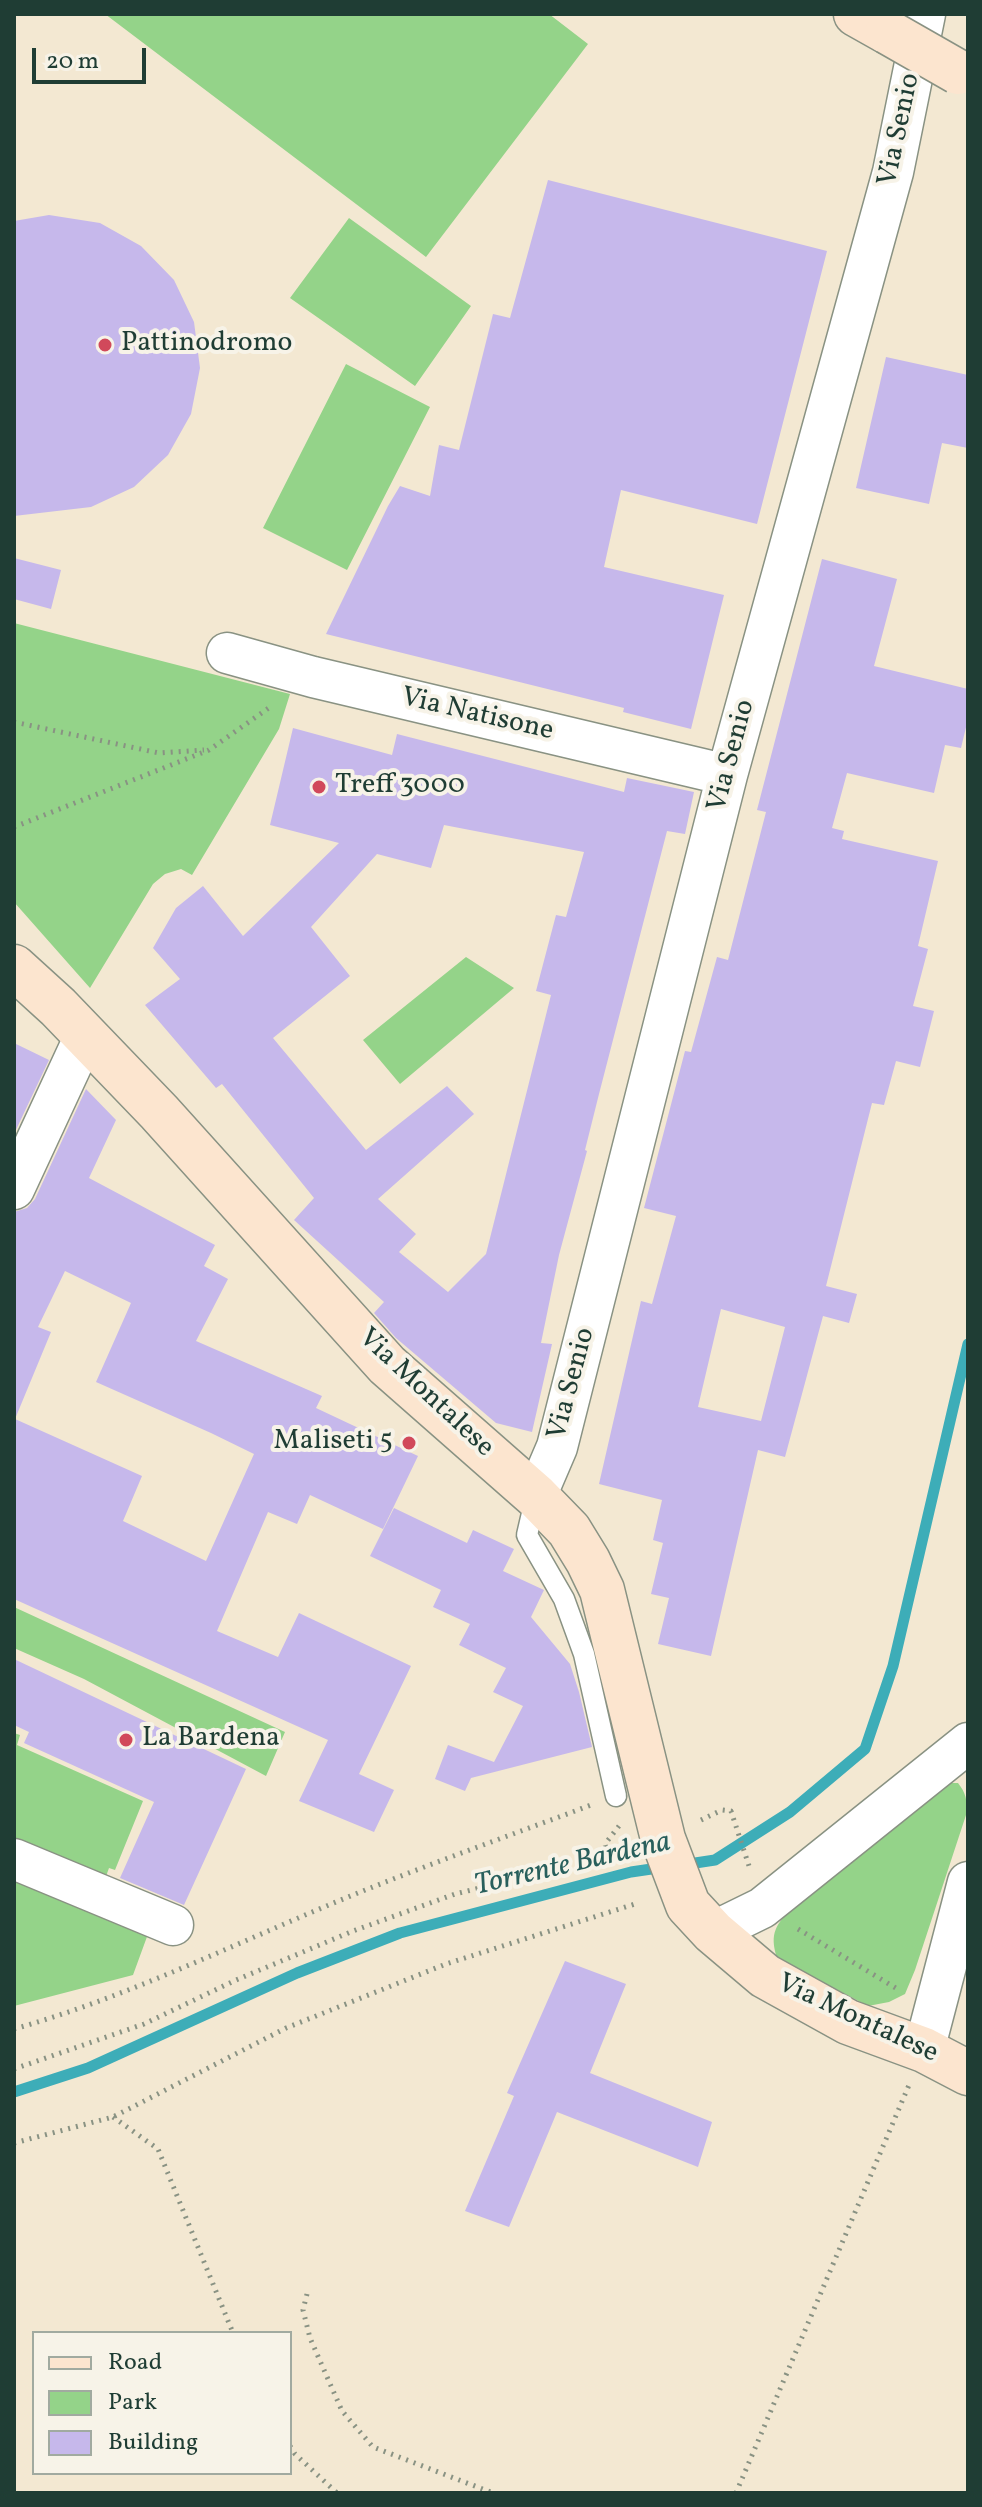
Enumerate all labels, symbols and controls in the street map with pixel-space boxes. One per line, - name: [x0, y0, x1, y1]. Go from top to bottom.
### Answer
- scale bar: [36, 32, 150, 82]
- text: 20 m: [46, 45, 99, 79]
- street label: Via Senio: [873, 70, 929, 190]
- place label: Pattinodromo: [121, 328, 292, 362]
- marker: Pattinodromo: [96, 336, 114, 354]
- street label: Via Natisone: [398, 682, 556, 750]
- street label: Via Senio: [702, 696, 764, 816]
- place label: Treff 3000: [335, 770, 465, 804]
- marker: Treff 3000: [310, 778, 328, 796]
- street label: Via Montalese: [350, 1323, 500, 1465]
- street label: Via Senio: [542, 1324, 604, 1444]
- place label: Maliseti 5: [274, 1426, 393, 1460]
- marker: Maliseti 5: [400, 1434, 418, 1452]
- place label: La Bardena: [142, 1723, 280, 1757]
- marker: La Bardena: [117, 1731, 135, 1749]
- water label: Torrente Bardena: [471, 1826, 675, 1906]
- street label: Via Montalese: [771, 1968, 943, 2072]
- legend: [32, 2331, 292, 2475]
- text: Road: [108, 2346, 162, 2380]
- text: Park: [108, 2386, 157, 2420]
- text: Building: [108, 2426, 198, 2460]

